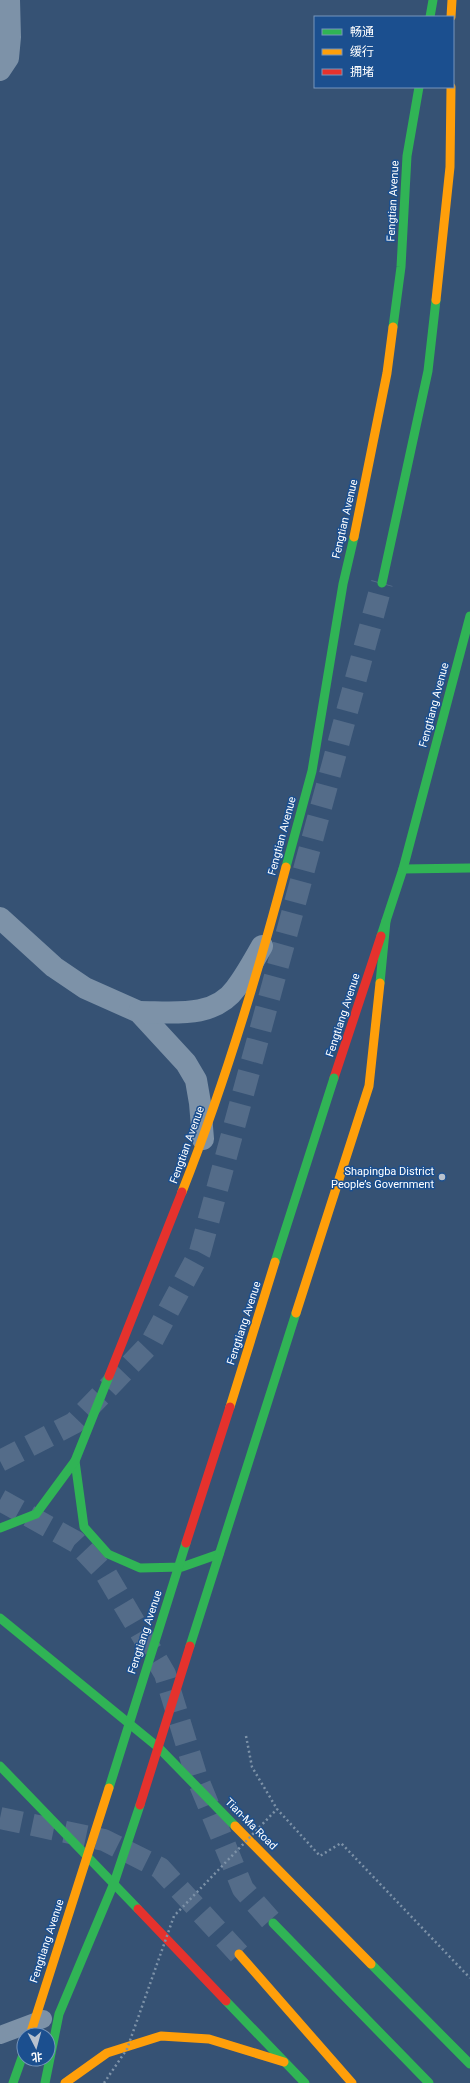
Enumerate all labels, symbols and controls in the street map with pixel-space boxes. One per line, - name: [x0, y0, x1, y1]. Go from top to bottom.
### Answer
- legend: [314, 16, 454, 88]
- text: 畅通: [350, 25, 374, 39]
- text: 缓行: [350, 45, 374, 59]
- text: 拥堵: [350, 65, 374, 79]
- street label: Fengtian Avenue: [384, 160, 402, 242]
- street label: Fengtian Avenue: [330, 478, 360, 560]
- street label: Fengtiang Avenue: [416, 661, 452, 749]
- street label: Fengtian Avenue: [265, 795, 299, 877]
- street label: Fengtiang Avenue: [323, 971, 363, 1059]
- street label: Fengtian Avenue: [167, 1105, 207, 1185]
- place label: Shapingba District People’s Government: [331, 1165, 434, 1191]
- marker: Shapingba District People’s Government: [437, 1172, 447, 1182]
- street label: Fengtiang Avenue: [224, 1279, 264, 1367]
- street label: Fengtiang Avenue: [125, 1588, 165, 1676]
- street label: Tian-Ma Road: [222, 1795, 280, 1853]
- street label: Fengtiang Avenue: [27, 1897, 67, 1985]
- north arrow: [16, 2027, 56, 2067]
- text: 北: [31, 2049, 43, 2063]

